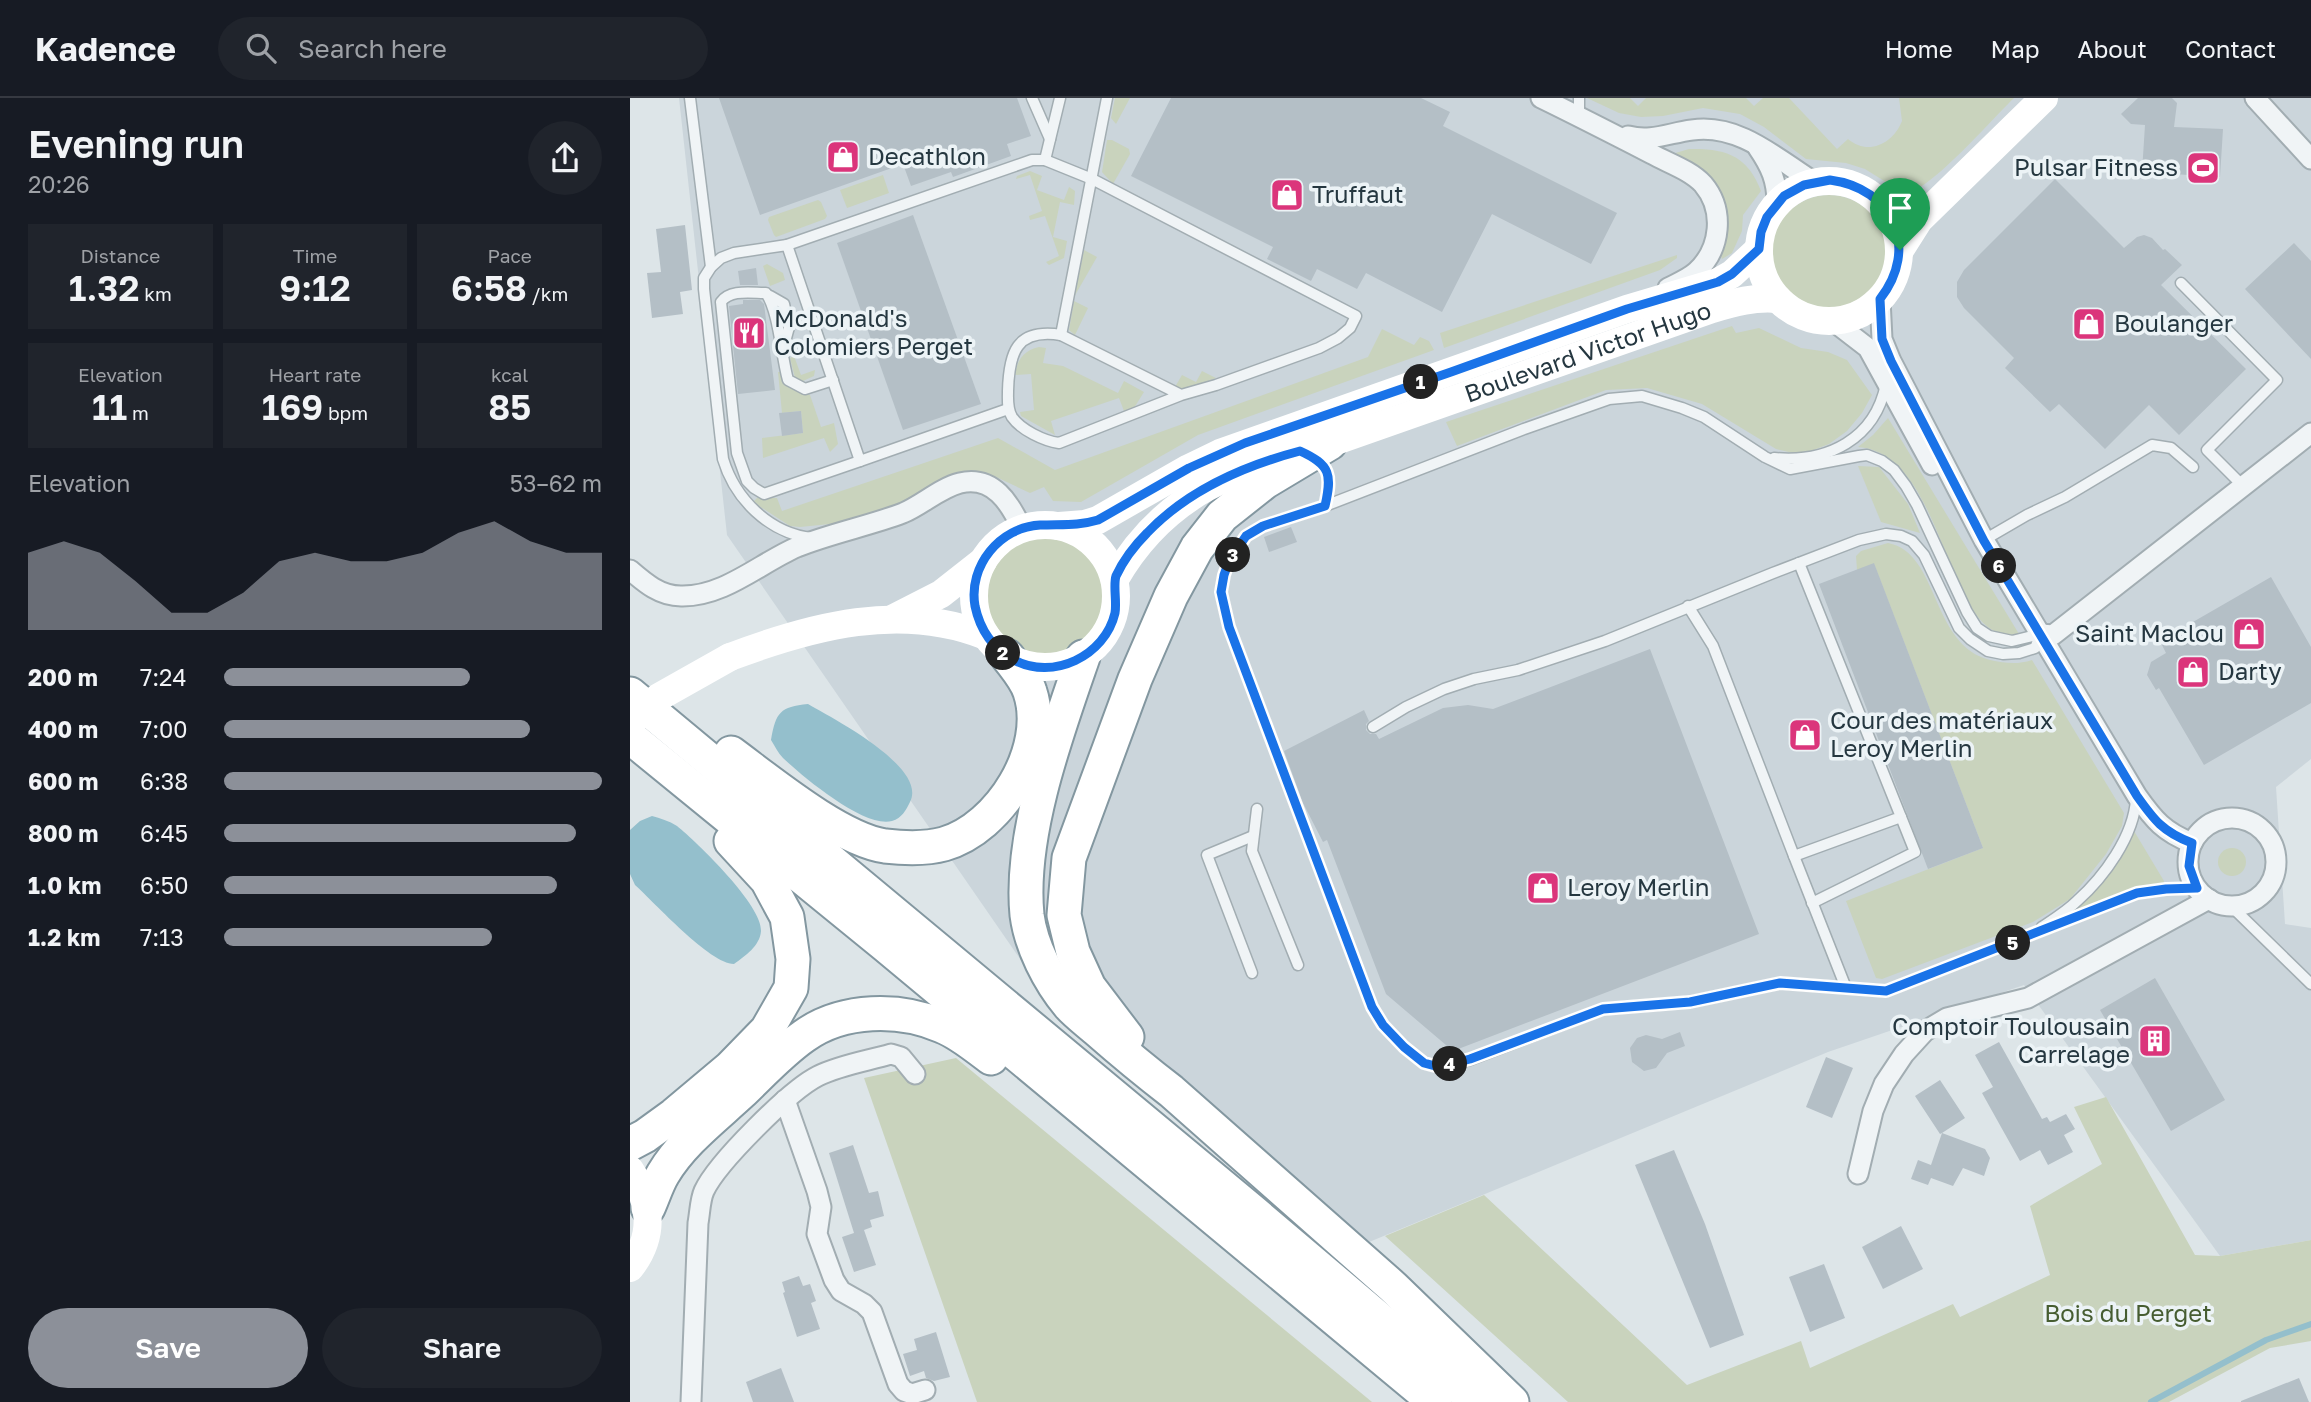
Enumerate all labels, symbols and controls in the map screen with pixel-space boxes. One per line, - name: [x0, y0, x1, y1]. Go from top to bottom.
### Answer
- search box: [218, 17, 708, 80]
- text: Kadence: [35, 29, 176, 68]
- icon: search: [242, 29, 280, 67]
- text: Search here: [298, 33, 447, 64]
- text: Home: [1885, 34, 1953, 63]
- text: Map: [1991, 34, 2040, 63]
- text: About: [2078, 34, 2147, 63]
- text: Contact: [2185, 34, 2276, 63]
- text: Evening run: [28, 121, 244, 166]
- button: share: [528, 121, 602, 195]
- shop icon: Decathlon: [824, 138, 862, 176]
- place label: Decathlon: [868, 141, 986, 170]
- sports icon: Pulsar Fitness: [2184, 149, 2222, 187]
- place label: Pulsar Fitness: [2014, 152, 2178, 181]
- text: 20:26: [28, 170, 90, 198]
- shop icon: Truffaut: [1268, 176, 1306, 214]
- pin: [1870, 178, 1930, 250]
- place label: Truffaut: [1312, 179, 1404, 208]
- icon: arrive: [1881, 189, 1919, 227]
- text: Distance: [80, 244, 160, 267]
- text: Time: [293, 244, 337, 267]
- text: Pace: [487, 244, 532, 267]
- text: 1.32: [69, 267, 139, 309]
- text: 9:12: [279, 267, 351, 309]
- text: 6:58: [451, 267, 527, 309]
- text: km: [139, 282, 172, 305]
- text: /km: [527, 282, 568, 305]
- street label: Boulevard Victor Hugo: [1460, 295, 1714, 408]
- place label: McDonald's Colomiers Perget: [774, 303, 973, 360]
- shop icon: Boulanger: [2070, 305, 2108, 343]
- place label: Boulanger: [2114, 308, 2233, 337]
- restaurant icon: McDonald's Colomiers Perget: [730, 314, 768, 352]
- text: Elevation: [78, 363, 163, 386]
- text: Heart rate: [269, 363, 361, 386]
- text: kcal: [491, 363, 528, 386]
- pin: 1: [1404, 364, 1438, 400]
- text: 1: [1416, 370, 1425, 393]
- text: 11: [92, 386, 127, 428]
- text: 169: [262, 386, 323, 428]
- text: 85: [488, 386, 531, 428]
- text: m: [127, 401, 149, 424]
- text: bpm: [323, 401, 368, 424]
- text: Elevation: [28, 469, 130, 497]
- text: 53–62 m: [510, 469, 602, 497]
- pin: 3: [1216, 538, 1250, 573]
- text: 3: [1227, 543, 1238, 566]
- pin: 6: [1982, 548, 2016, 584]
- text: 6: [1992, 554, 2005, 577]
- shop icon: Saint Maclou: [2230, 615, 2268, 653]
- place label: Saint Maclou: [2075, 618, 2224, 647]
- pin: 2: [986, 636, 1020, 670]
- text: 2: [997, 641, 1008, 664]
- shop icon: Darty: [2174, 653, 2212, 691]
- place label: Darty: [2218, 656, 2282, 685]
- text: 200 m: [28, 663, 98, 691]
- text: 7:24: [140, 663, 186, 691]
- place label: Cour des matériaux Leroy Merlin: [1830, 705, 2053, 762]
- text: 400 m: [28, 715, 98, 743]
- text: 7:00: [140, 715, 188, 743]
- shop icon: Cour des matériaux Leroy Merlin: [1786, 716, 1824, 754]
- text: 600 m: [28, 767, 98, 795]
- text: 6:38: [140, 767, 188, 795]
- text: 800 m: [28, 819, 99, 847]
- text: 6:45: [140, 819, 188, 847]
- shop icon: Leroy Merlin: [1524, 869, 1562, 907]
- text: 1.0 km: [28, 871, 101, 899]
- text: 6:50: [140, 871, 188, 899]
- place label: Leroy Merlin: [1567, 872, 1710, 901]
- text: 1.2 km: [28, 923, 100, 951]
- text: 7:13: [140, 923, 184, 951]
- pin: 5: [1996, 926, 2030, 960]
- text: 5: [2007, 931, 2018, 954]
- place label: Comptoir Toulousain Carrelage: [1892, 1011, 2130, 1068]
- building icon: Comptoir Toulousain Carrelage: [2136, 1022, 2174, 1060]
- pin: 4: [1432, 1046, 1468, 1082]
- text: 4: [1444, 1052, 1455, 1075]
- park label: Bois du Perget: [2044, 1298, 2212, 1327]
- button: Save: [28, 1308, 308, 1388]
- button: Share: [322, 1308, 602, 1388]

